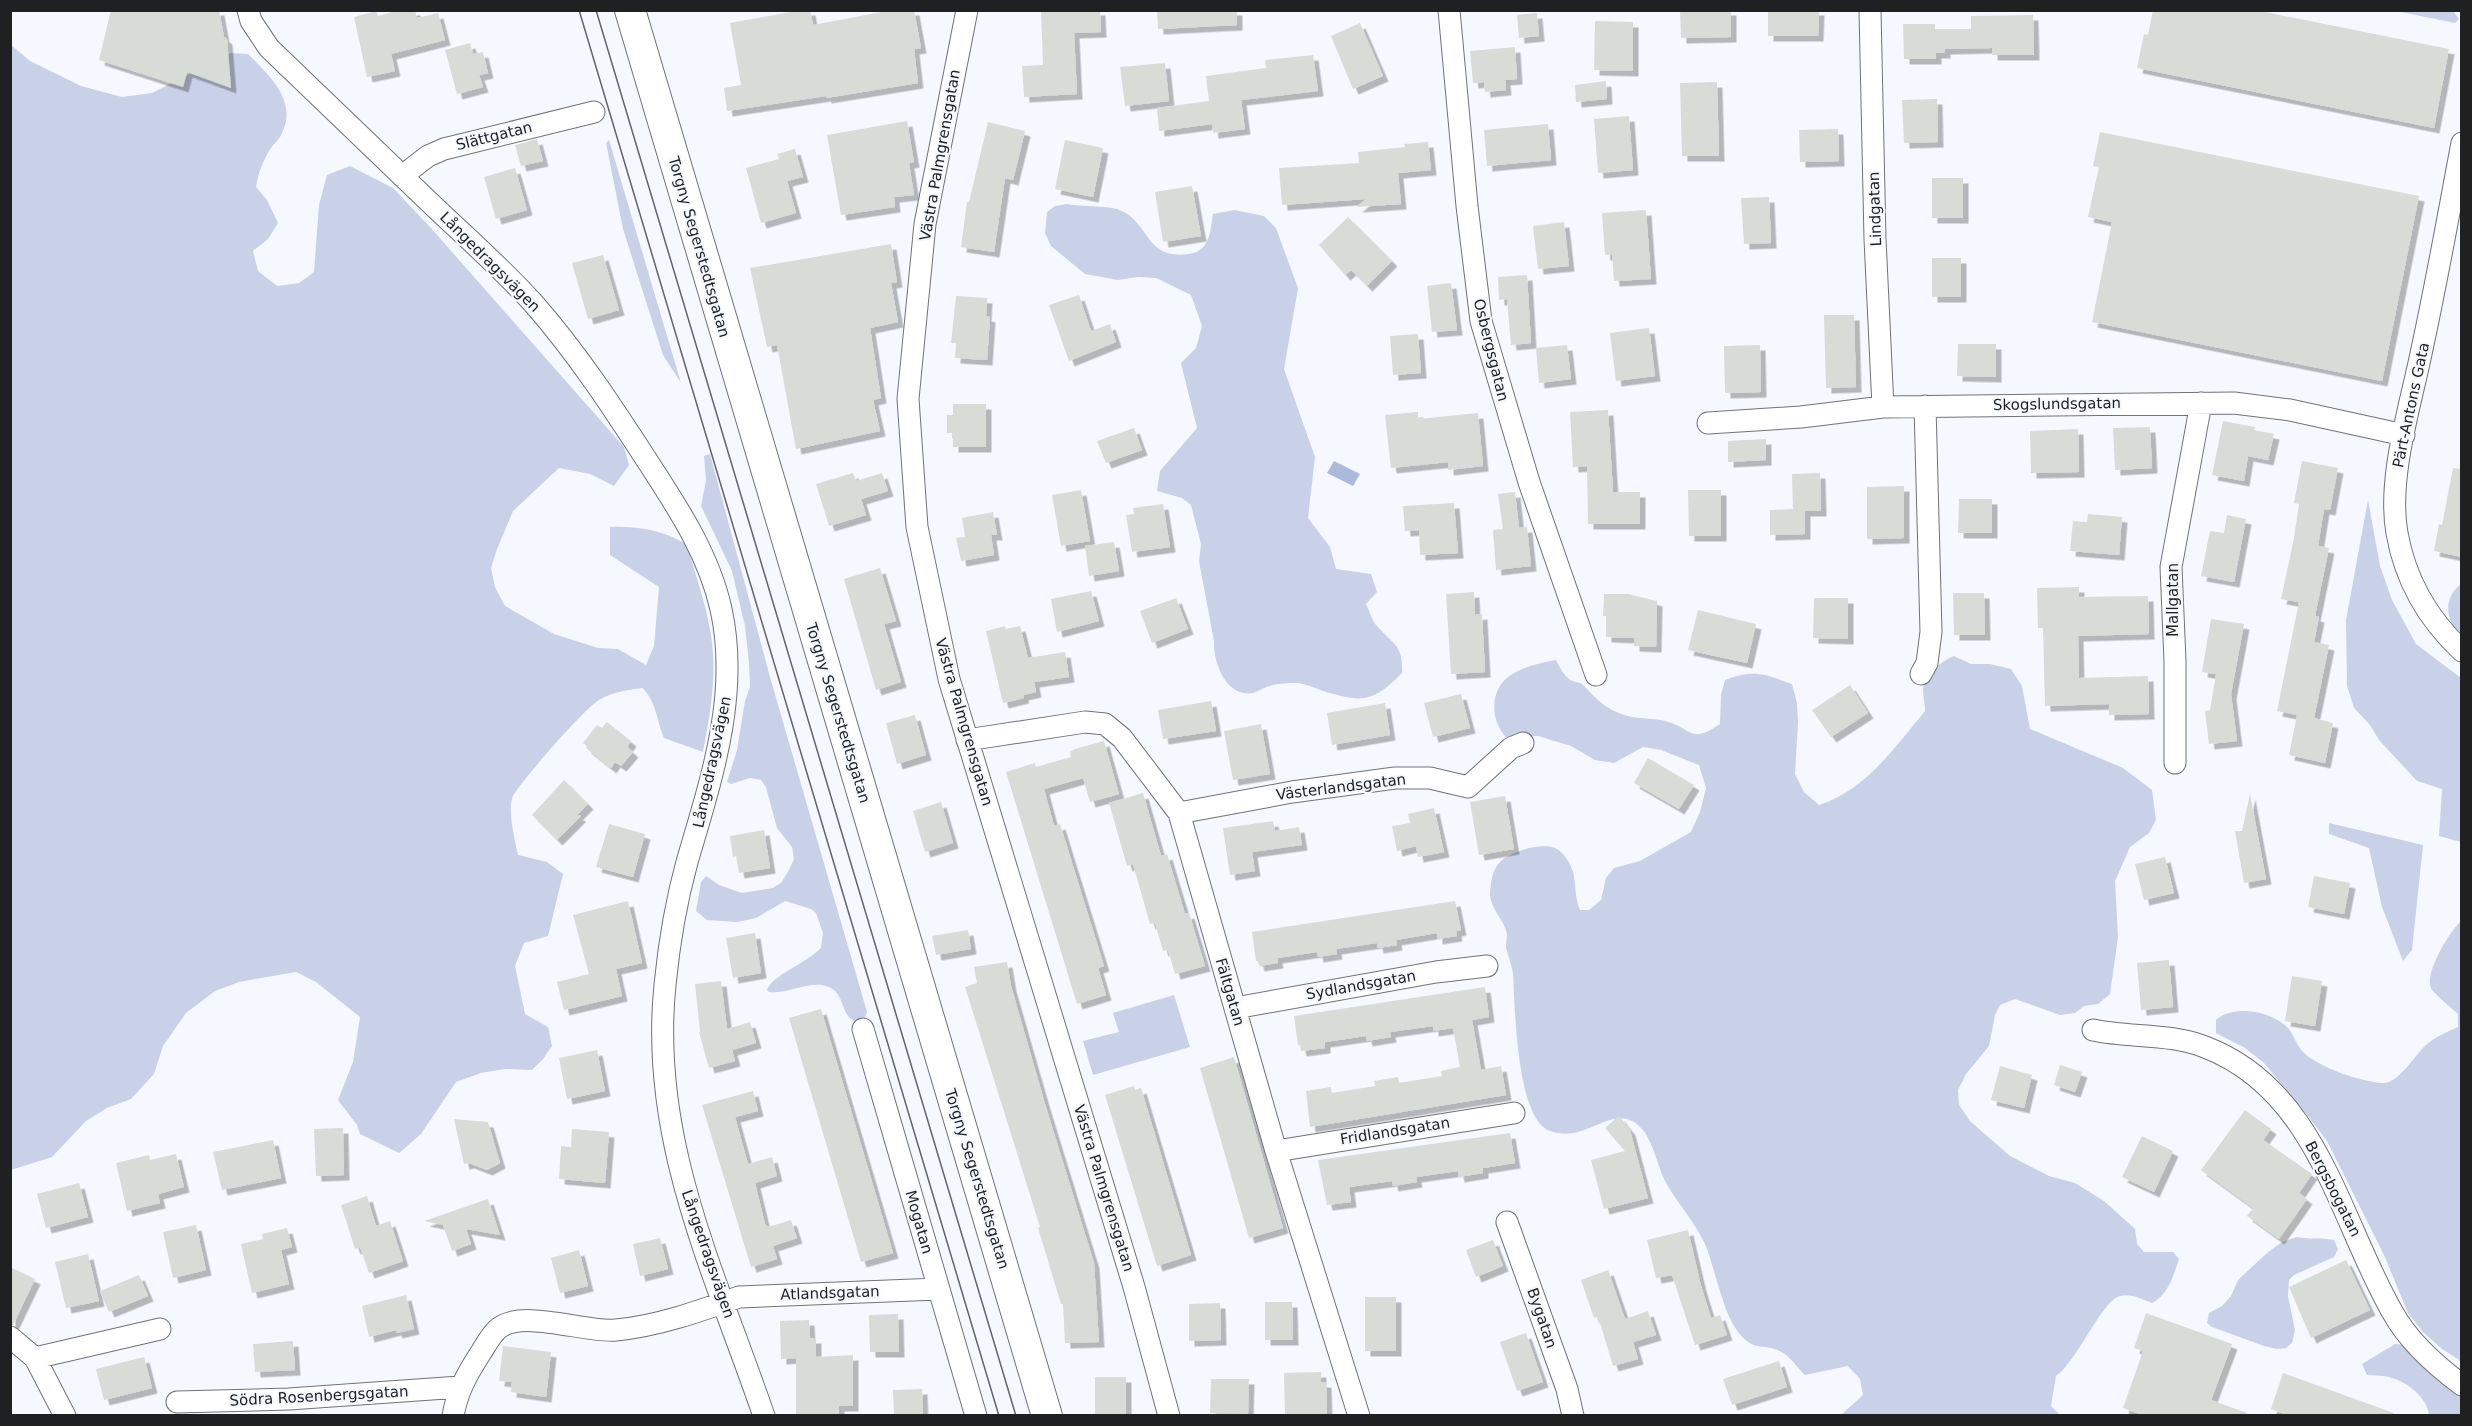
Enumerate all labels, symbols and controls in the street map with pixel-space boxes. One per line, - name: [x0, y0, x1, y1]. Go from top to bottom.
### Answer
- street label: Västra Palmgrensgatan: [916, 68, 964, 242]
- street label: Slättgatan: [454, 118, 534, 154]
- street label: Torgny Segerstedtsgatan: [664, 153, 733, 340]
- street label: Lindgatan: [1865, 171, 1885, 247]
- street label: Långedragsvägen: [436, 208, 544, 316]
- street label: Osbergsgatan: [1470, 297, 1512, 403]
- street label: Pärt-Antons Gata: [2389, 341, 2433, 469]
- street label: Skogslundsgatan: [1993, 394, 2121, 414]
- street label: Mallgatan: [2164, 563, 2182, 637]
- street label: Torgny Segerstedtsgatan: [802, 620, 874, 805]
- street label: Västra Palmgrensgatan: [931, 636, 997, 808]
- street label: Långedragsvägen: [689, 694, 735, 830]
- street label: Västerlandsgatan: [1275, 770, 1407, 804]
- street label: Fältgatan: [1212, 956, 1248, 1028]
- street label: Sydlandsgatan: [1305, 966, 1417, 1004]
- street label: Torgny Segerstedtsgatan: [941, 1086, 1013, 1271]
- street label: Västra Palmgrensgatan: [1070, 1102, 1138, 1274]
- street label: Fridlandsgatan: [1339, 1113, 1451, 1149]
- street label: Bergsbogatan: [2301, 1138, 2365, 1240]
- street label: Långedragsvägen: [678, 1188, 738, 1320]
- street label: Mogatan: [901, 1188, 937, 1256]
- street label: Atlandsgatan: [780, 1282, 880, 1304]
- street label: Bygatan: [1523, 1286, 1561, 1350]
- street label: Södra Rosenbergsgatan: [229, 1382, 409, 1410]

